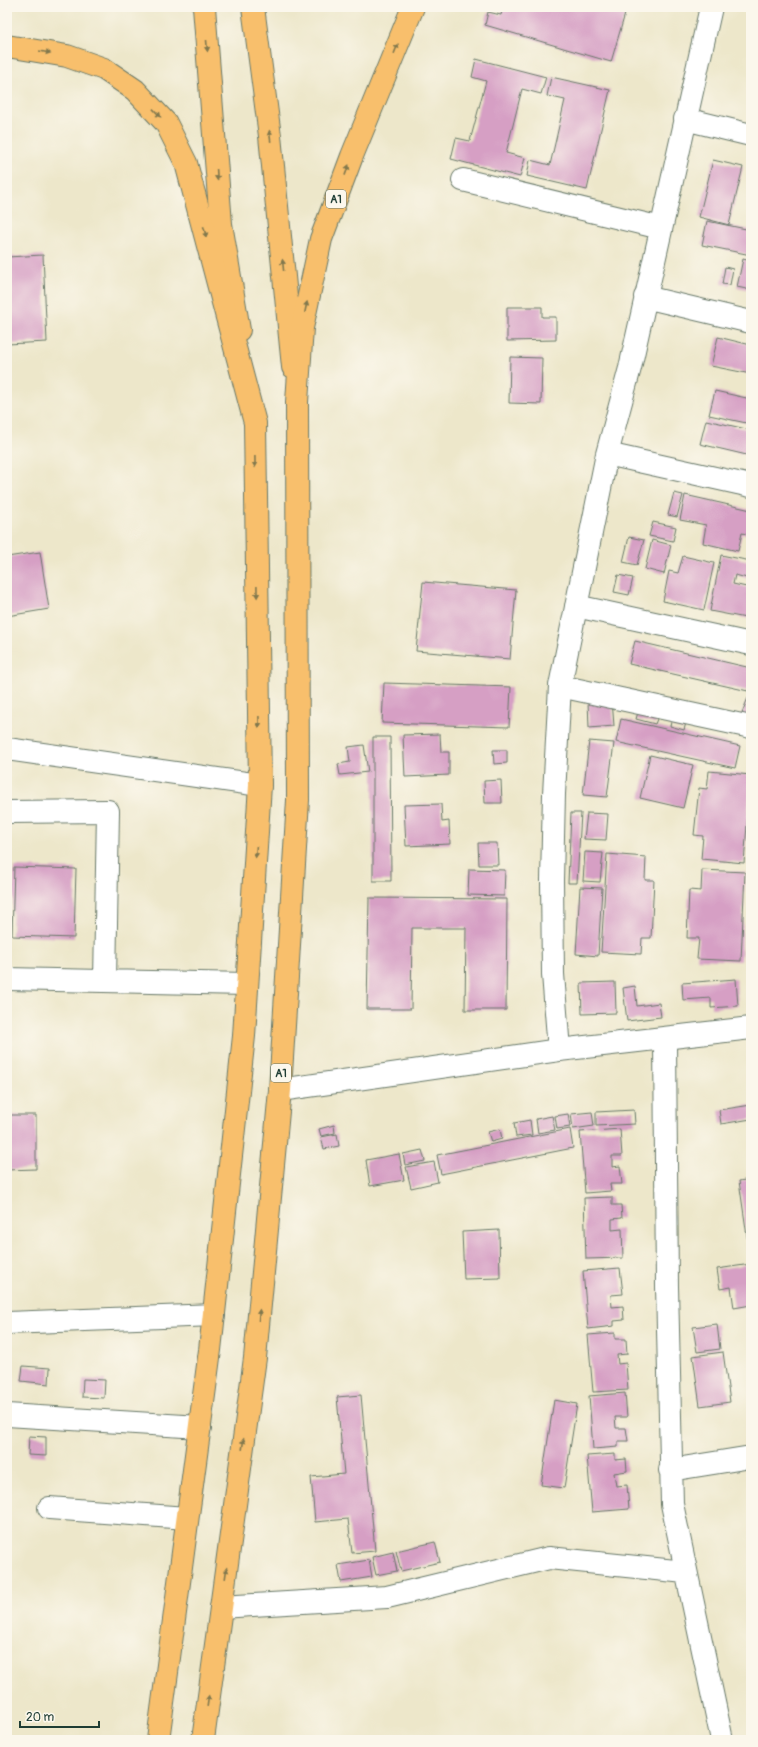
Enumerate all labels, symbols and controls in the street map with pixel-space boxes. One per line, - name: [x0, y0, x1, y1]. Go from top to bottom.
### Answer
- one-way arrow: [204, 40, 211, 52]
- one-way arrow: [393, 43, 399, 55]
- one-way arrow: [39, 49, 52, 55]
- one-way arrow: [152, 108, 161, 118]
- one-way arrow: [266, 130, 273, 142]
- one-way arrow: [344, 163, 350, 175]
- one-way arrow: [214, 169, 221, 181]
- road number: A1: [326, 190, 346, 208]
- one-way arrow: [202, 226, 208, 238]
- one-way arrow: [280, 259, 286, 271]
- one-way arrow: [304, 301, 310, 313]
- one-way arrow: [252, 456, 259, 468]
- one-way arrow: [254, 586, 260, 599]
- one-way arrow: [256, 716, 262, 729]
- one-way arrow: [252, 846, 259, 858]
- road number: A1: [271, 1064, 291, 1082]
- one-way arrow: [255, 1309, 262, 1321]
- one-way arrow: [240, 1438, 246, 1450]
- one-way arrow: [223, 1566, 229, 1579]
- one-way arrow: [205, 1695, 211, 1707]
- scale bar: [20, 1703, 99, 1729]
- text: 20 m: [26, 1710, 55, 1725]

